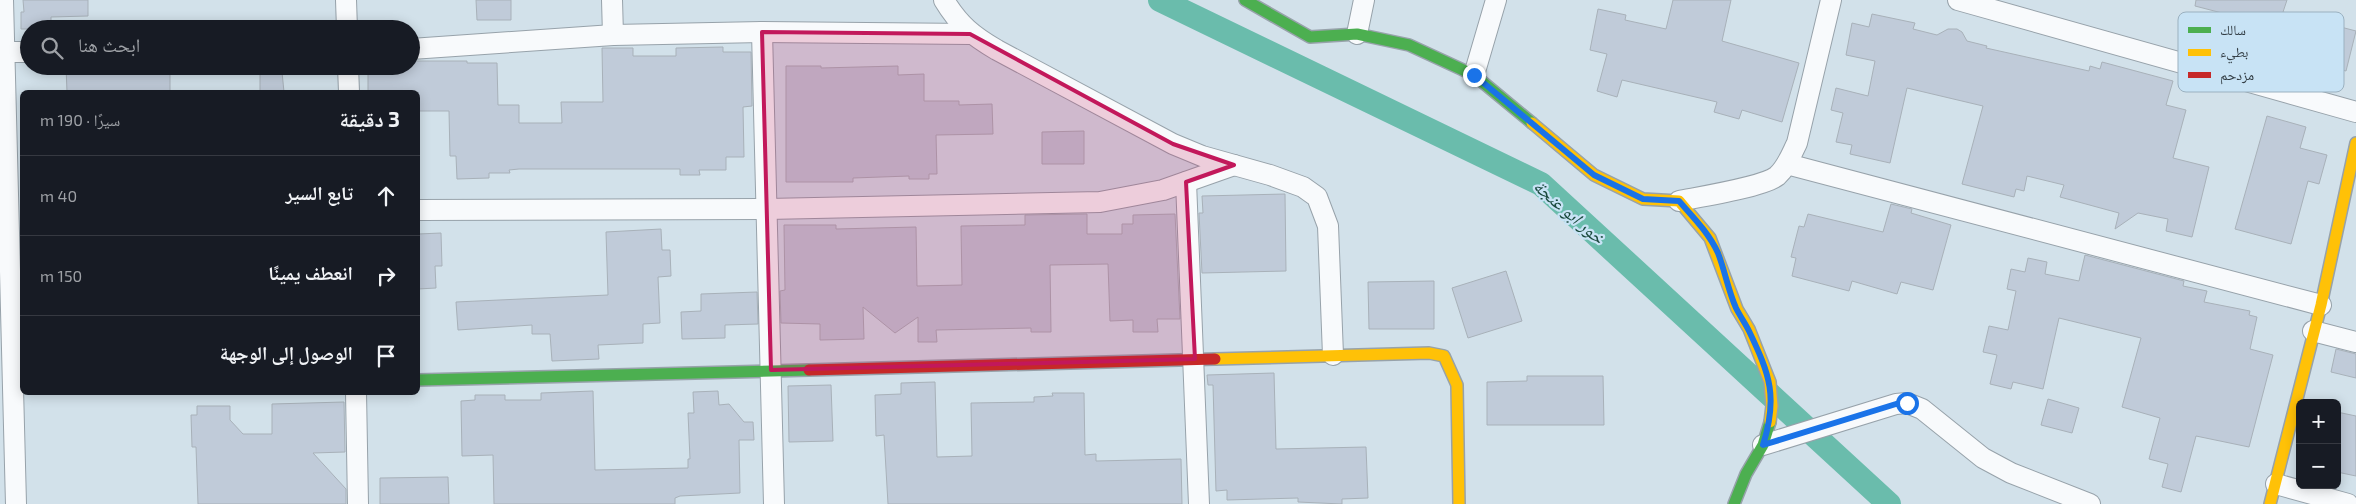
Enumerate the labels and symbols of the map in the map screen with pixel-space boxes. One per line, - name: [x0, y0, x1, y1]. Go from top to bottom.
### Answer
- legend: [2178, 12, 2344, 92]
- text: سالك: [2220, 21, 2246, 38]
- text: بطيء: [2220, 43, 2249, 64]
- route end: [1463, 64, 1486, 87]
- text: مزدحم: [2220, 66, 2254, 85]
- water label: خور ابو عنجة: [1529, 174, 1610, 249]
- route start: [1896, 392, 1919, 415]

